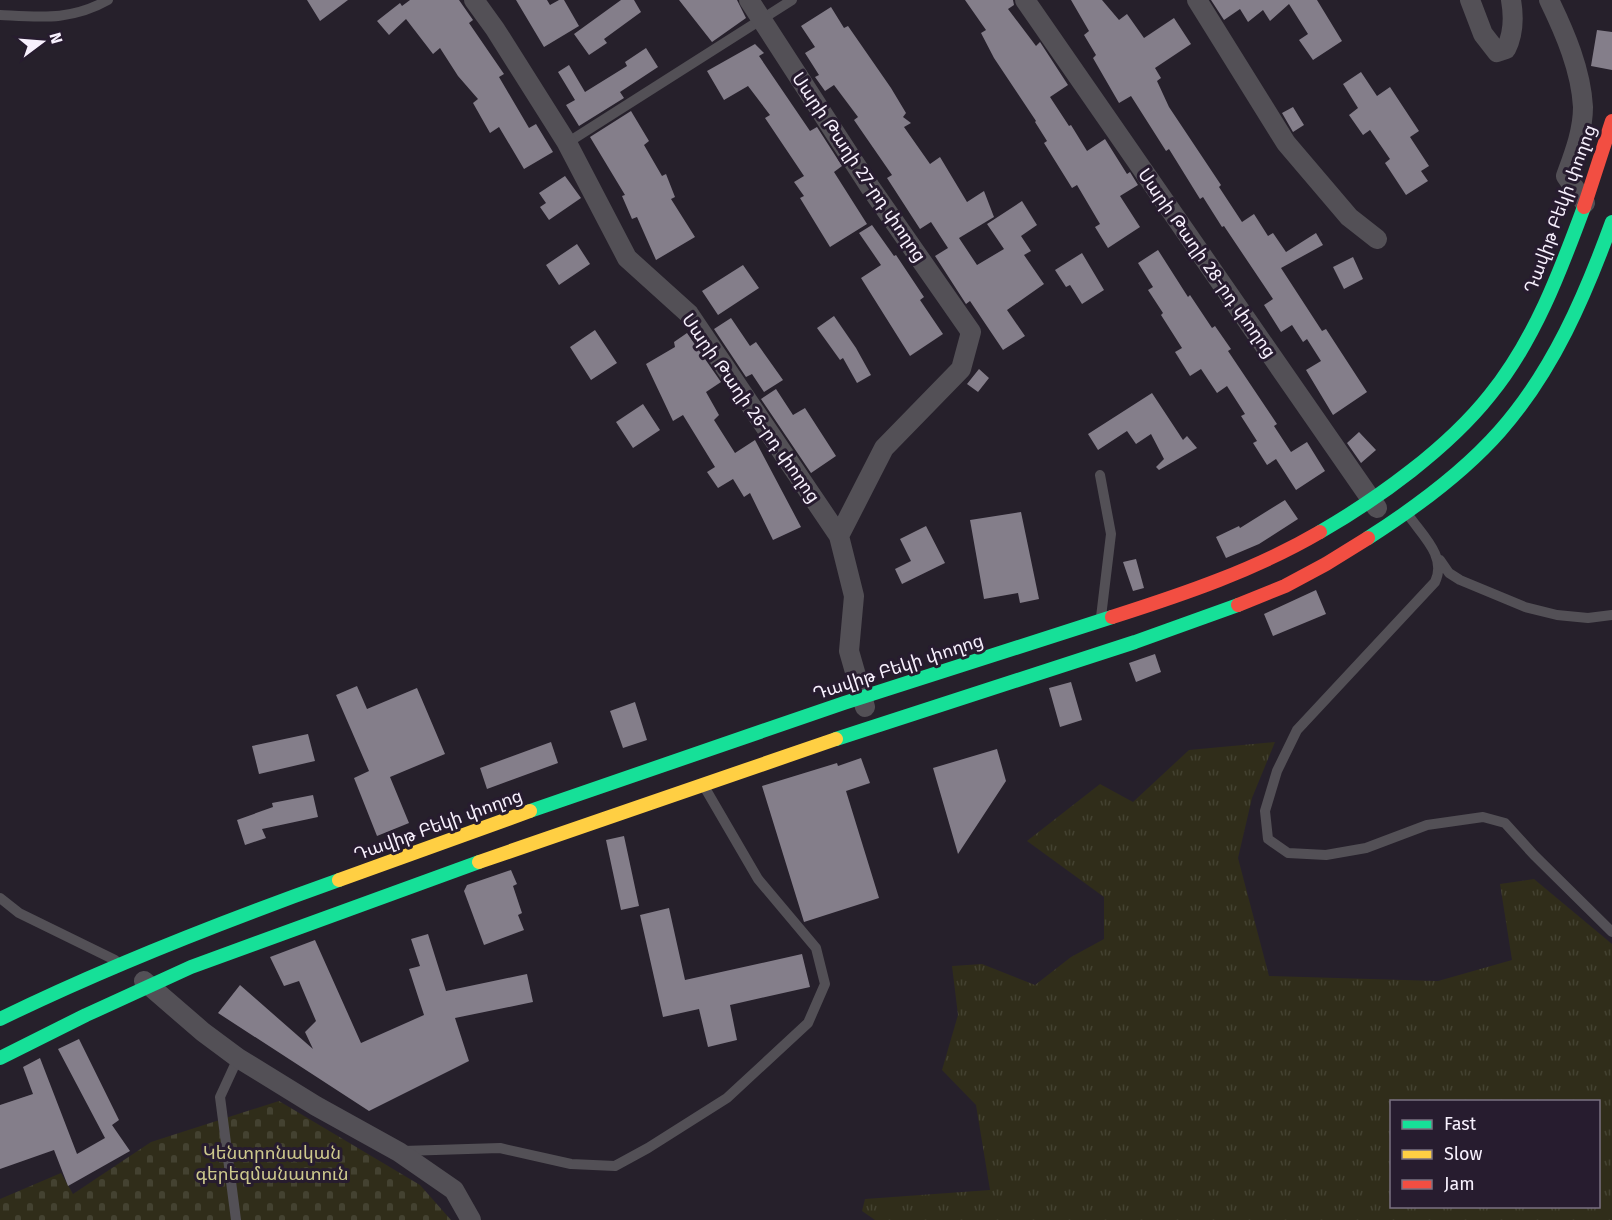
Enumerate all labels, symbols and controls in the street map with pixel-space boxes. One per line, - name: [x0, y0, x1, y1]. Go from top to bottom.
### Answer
- north arrow: [12, 12, 72, 72]
- text: N: [45, 30, 67, 46]
- street label: Սարի Թաղի 27-րդ փողոց: [787, 68, 931, 266]
- street label: Դավիթ Բեկի փողոց: [1519, 122, 1601, 296]
- street label: Սարի Թաղի 28-րդ փողոց: [1133, 164, 1281, 362]
- street label: Սարի Թաղի 26-րդ փողոց: [677, 309, 825, 507]
- street label: Դավիթ Բեկի փողոց: [810, 629, 986, 705]
- street label: Դավիթ Բեկի փողոց: [351, 784, 525, 866]
- legend: [1390, 1100, 1600, 1208]
- text: Fast: [1444, 1113, 1477, 1135]
- park label: Կենտրոնական գերեզմանատուն: [195, 1142, 349, 1185]
- text: Slow: [1444, 1143, 1483, 1165]
- text: Jam: [1444, 1173, 1475, 1195]

